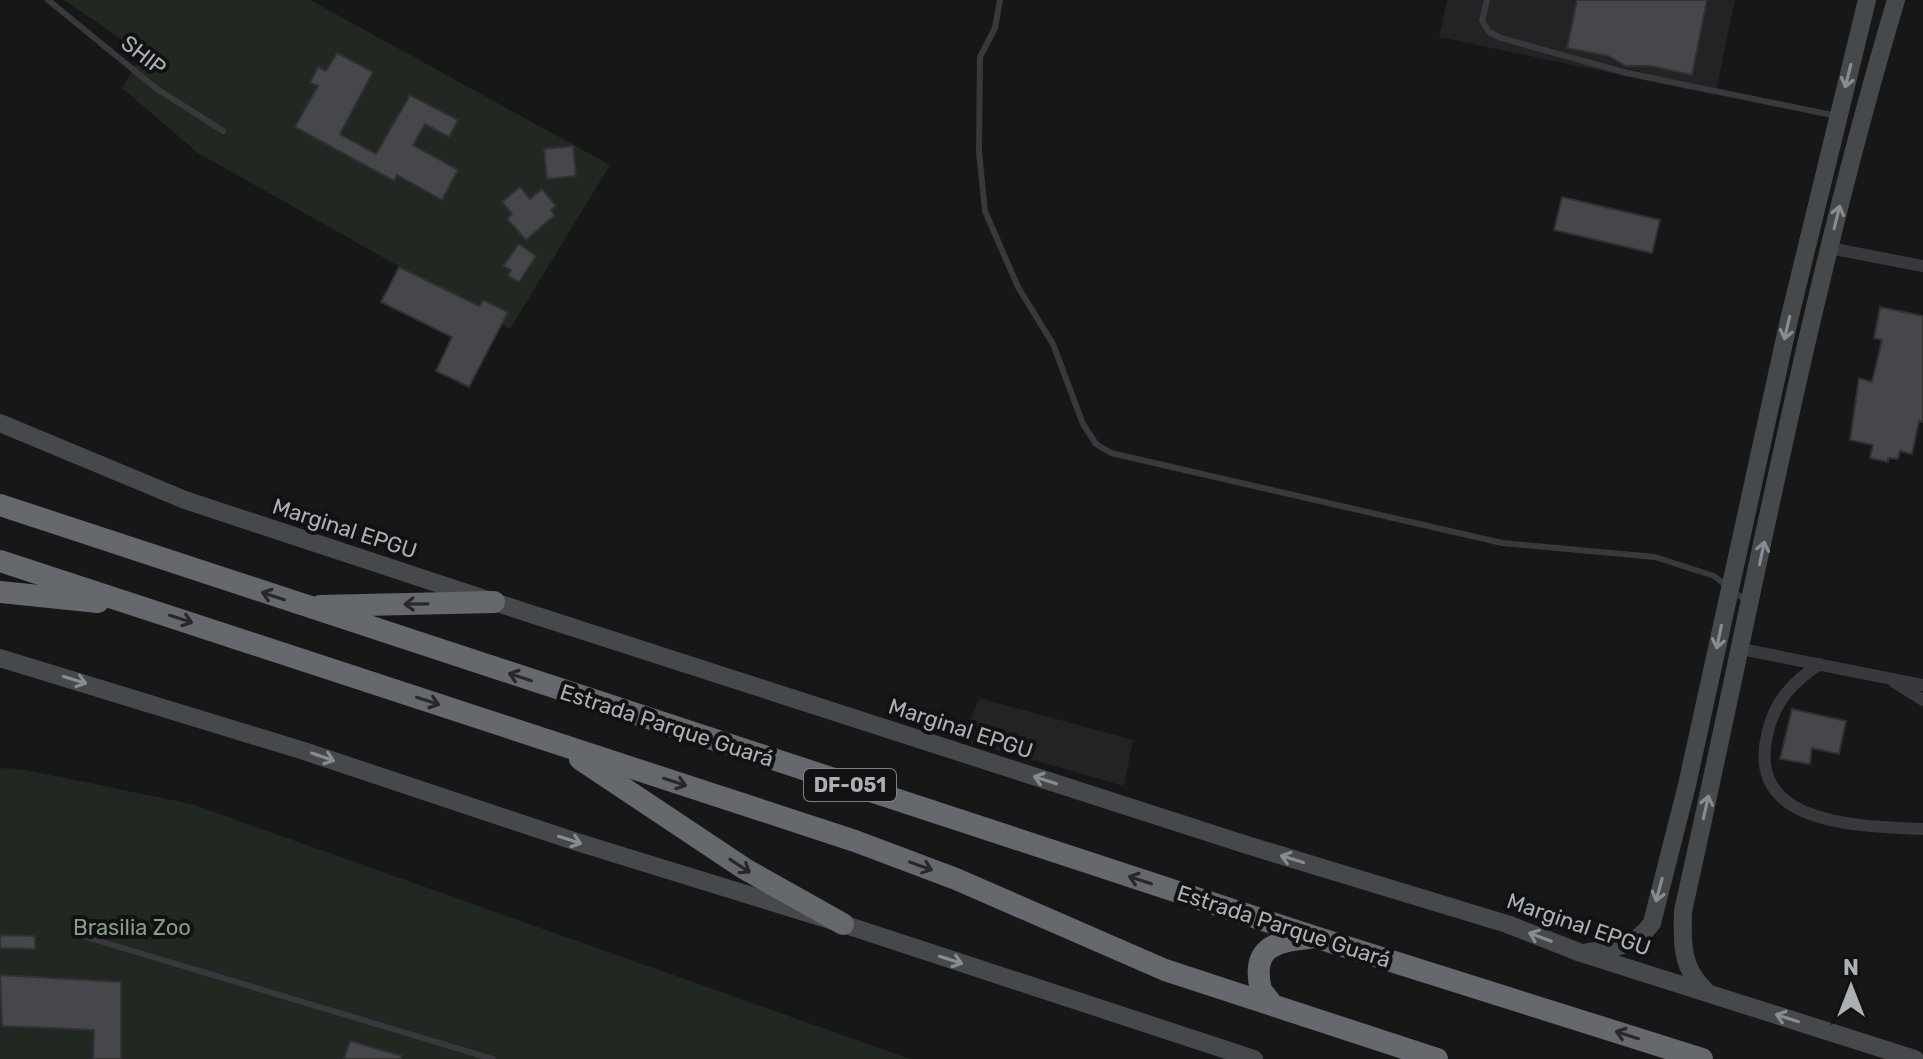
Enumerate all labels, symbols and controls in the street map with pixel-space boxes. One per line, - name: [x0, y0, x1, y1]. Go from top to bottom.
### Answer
- street label: SHIP: [116, 30, 172, 81]
- one-way arrow: [1840, 62, 1855, 88]
- one-way arrow: [1830, 205, 1845, 231]
- one-way arrow: [1779, 315, 1794, 341]
- street label: Marginal EPGU: [269, 492, 420, 565]
- one-way arrow: [1755, 541, 1770, 567]
- one-way arrow: [261, 588, 286, 603]
- one-way arrow: [403, 596, 430, 612]
- one-way arrow: [168, 612, 193, 627]
- one-way arrow: [1711, 624, 1726, 649]
- one-way arrow: [508, 669, 533, 683]
- one-way arrow: [62, 674, 87, 689]
- street label: Estrada Parque Guará: [557, 678, 777, 773]
- street label: Marginal EPGU: [885, 692, 1036, 765]
- one-way arrow: [415, 694, 440, 709]
- one-way arrow: [310, 751, 335, 765]
- road number: DF-051: [804, 769, 896, 801]
- one-way arrow: [1032, 772, 1058, 787]
- one-way arrow: [661, 775, 687, 790]
- one-way arrow: [1699, 795, 1714, 820]
- one-way arrow: [557, 833, 582, 848]
- one-way arrow: [1280, 851, 1306, 866]
- one-way arrow: [729, 857, 751, 874]
- one-way arrow: [908, 860, 933, 874]
- one-way arrow: [1127, 871, 1152, 886]
- one-way arrow: [1651, 877, 1666, 903]
- street label: Estrada Parque Guará: [1174, 879, 1394, 974]
- street label: Marginal EPGU: [1503, 887, 1654, 962]
- park label: Brasilia Zoo: [73, 914, 191, 941]
- one-way arrow: [1528, 929, 1553, 943]
- north arrow: [1811, 947, 1891, 1027]
- one-way arrow: [938, 953, 963, 968]
- text: N: [1843, 954, 1859, 981]
- one-way arrow: [1775, 1009, 1800, 1024]
- one-way arrow: [1615, 1027, 1640, 1042]

